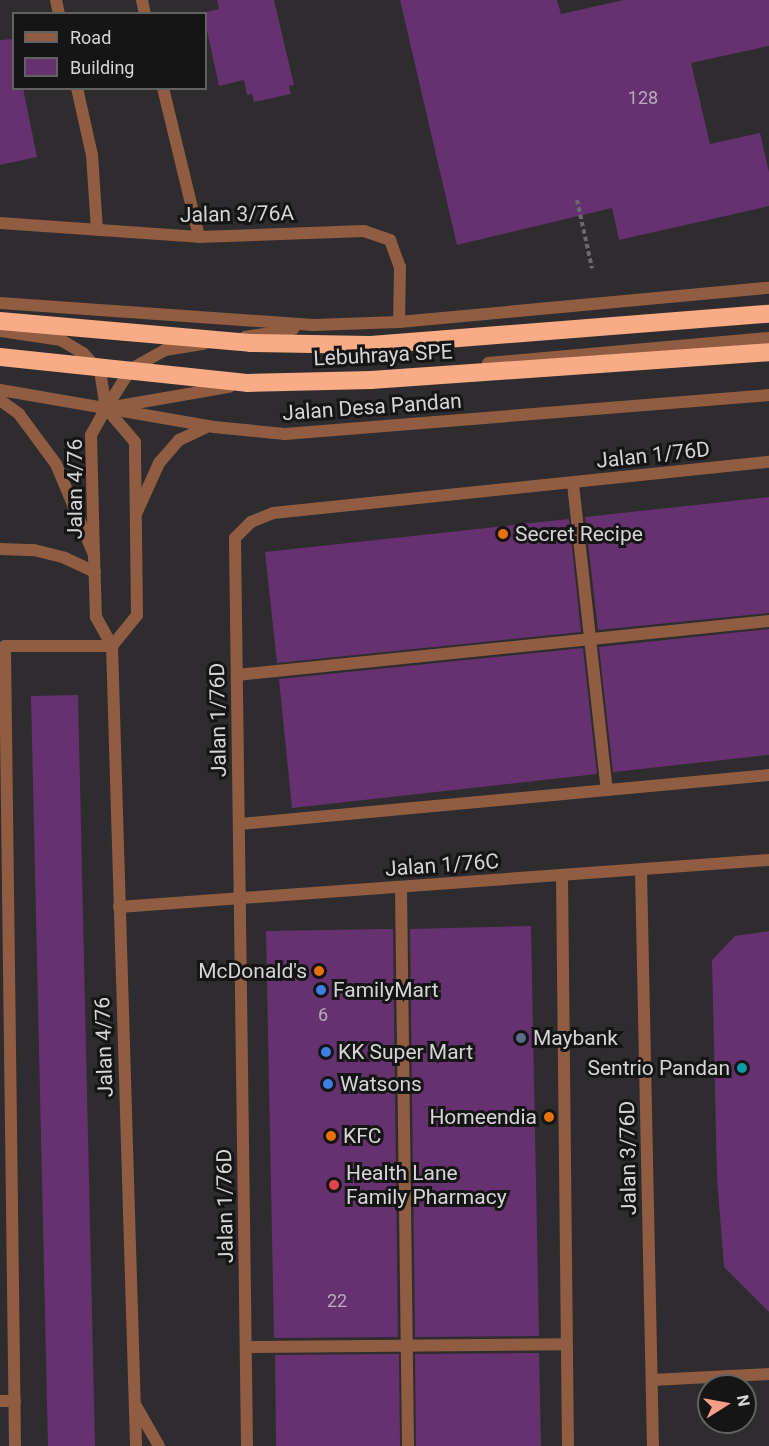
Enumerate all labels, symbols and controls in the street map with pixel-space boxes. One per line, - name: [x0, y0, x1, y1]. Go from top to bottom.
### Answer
- legend: [12, 12, 207, 90]
- text: Road: [70, 27, 111, 48]
- text: Building: [70, 57, 134, 78]
- house number: 128: [628, 87, 658, 109]
- street label: Jalan 3/76A: [180, 200, 294, 228]
- street label: Lebuhraya SPE: [313, 339, 453, 371]
- street label: Jalan Desa Pandan: [281, 388, 463, 426]
- street label: Jalan 1/76D: [595, 437, 711, 473]
- street label: Jalan 4/76: [62, 439, 88, 539]
- place label: Secret Recipe: [515, 521, 643, 547]
- marker: Secret Recipe: [496, 527, 510, 541]
- street label: Jalan 1/76D: [204, 663, 232, 777]
- street label: Jalan 1/76C: [384, 848, 500, 882]
- place label: McDonald's: [198, 958, 307, 984]
- marker: McDonald's: [312, 964, 326, 978]
- place label: FamilyMart: [333, 977, 439, 1003]
- marker: FamilyMart: [314, 983, 328, 997]
- street label: Jalan 4/76: [90, 996, 118, 1098]
- house number: 6: [318, 1004, 328, 1026]
- place label: Maybank: [533, 1025, 618, 1051]
- marker: Maybank: [514, 1031, 528, 1045]
- place label: KK Super Mart: [338, 1039, 473, 1065]
- marker: KK Super Mart: [319, 1045, 333, 1059]
- place label: Sentrio Pandan: [588, 1055, 730, 1081]
- marker: Sentrio Pandan: [735, 1061, 749, 1075]
- place label: Watsons: [340, 1071, 422, 1097]
- marker: Watsons: [321, 1077, 335, 1091]
- street label: Jalan 3/76D: [614, 1101, 642, 1215]
- place label: Homeendia: [429, 1104, 537, 1130]
- marker: Homeendia: [542, 1110, 556, 1124]
- place label: KFC: [343, 1123, 381, 1149]
- marker: KFC: [324, 1129, 338, 1143]
- street label: Jalan 1/76D: [211, 1149, 239, 1263]
- place label: Health Lane Family Pharmacy: [346, 1160, 507, 1210]
- marker: Health Lane Family Pharmacy: [327, 1178, 341, 1192]
- house number: 22: [327, 1290, 347, 1312]
- north arrow: [697, 1374, 757, 1434]
- text: N: [733, 1393, 754, 1408]

